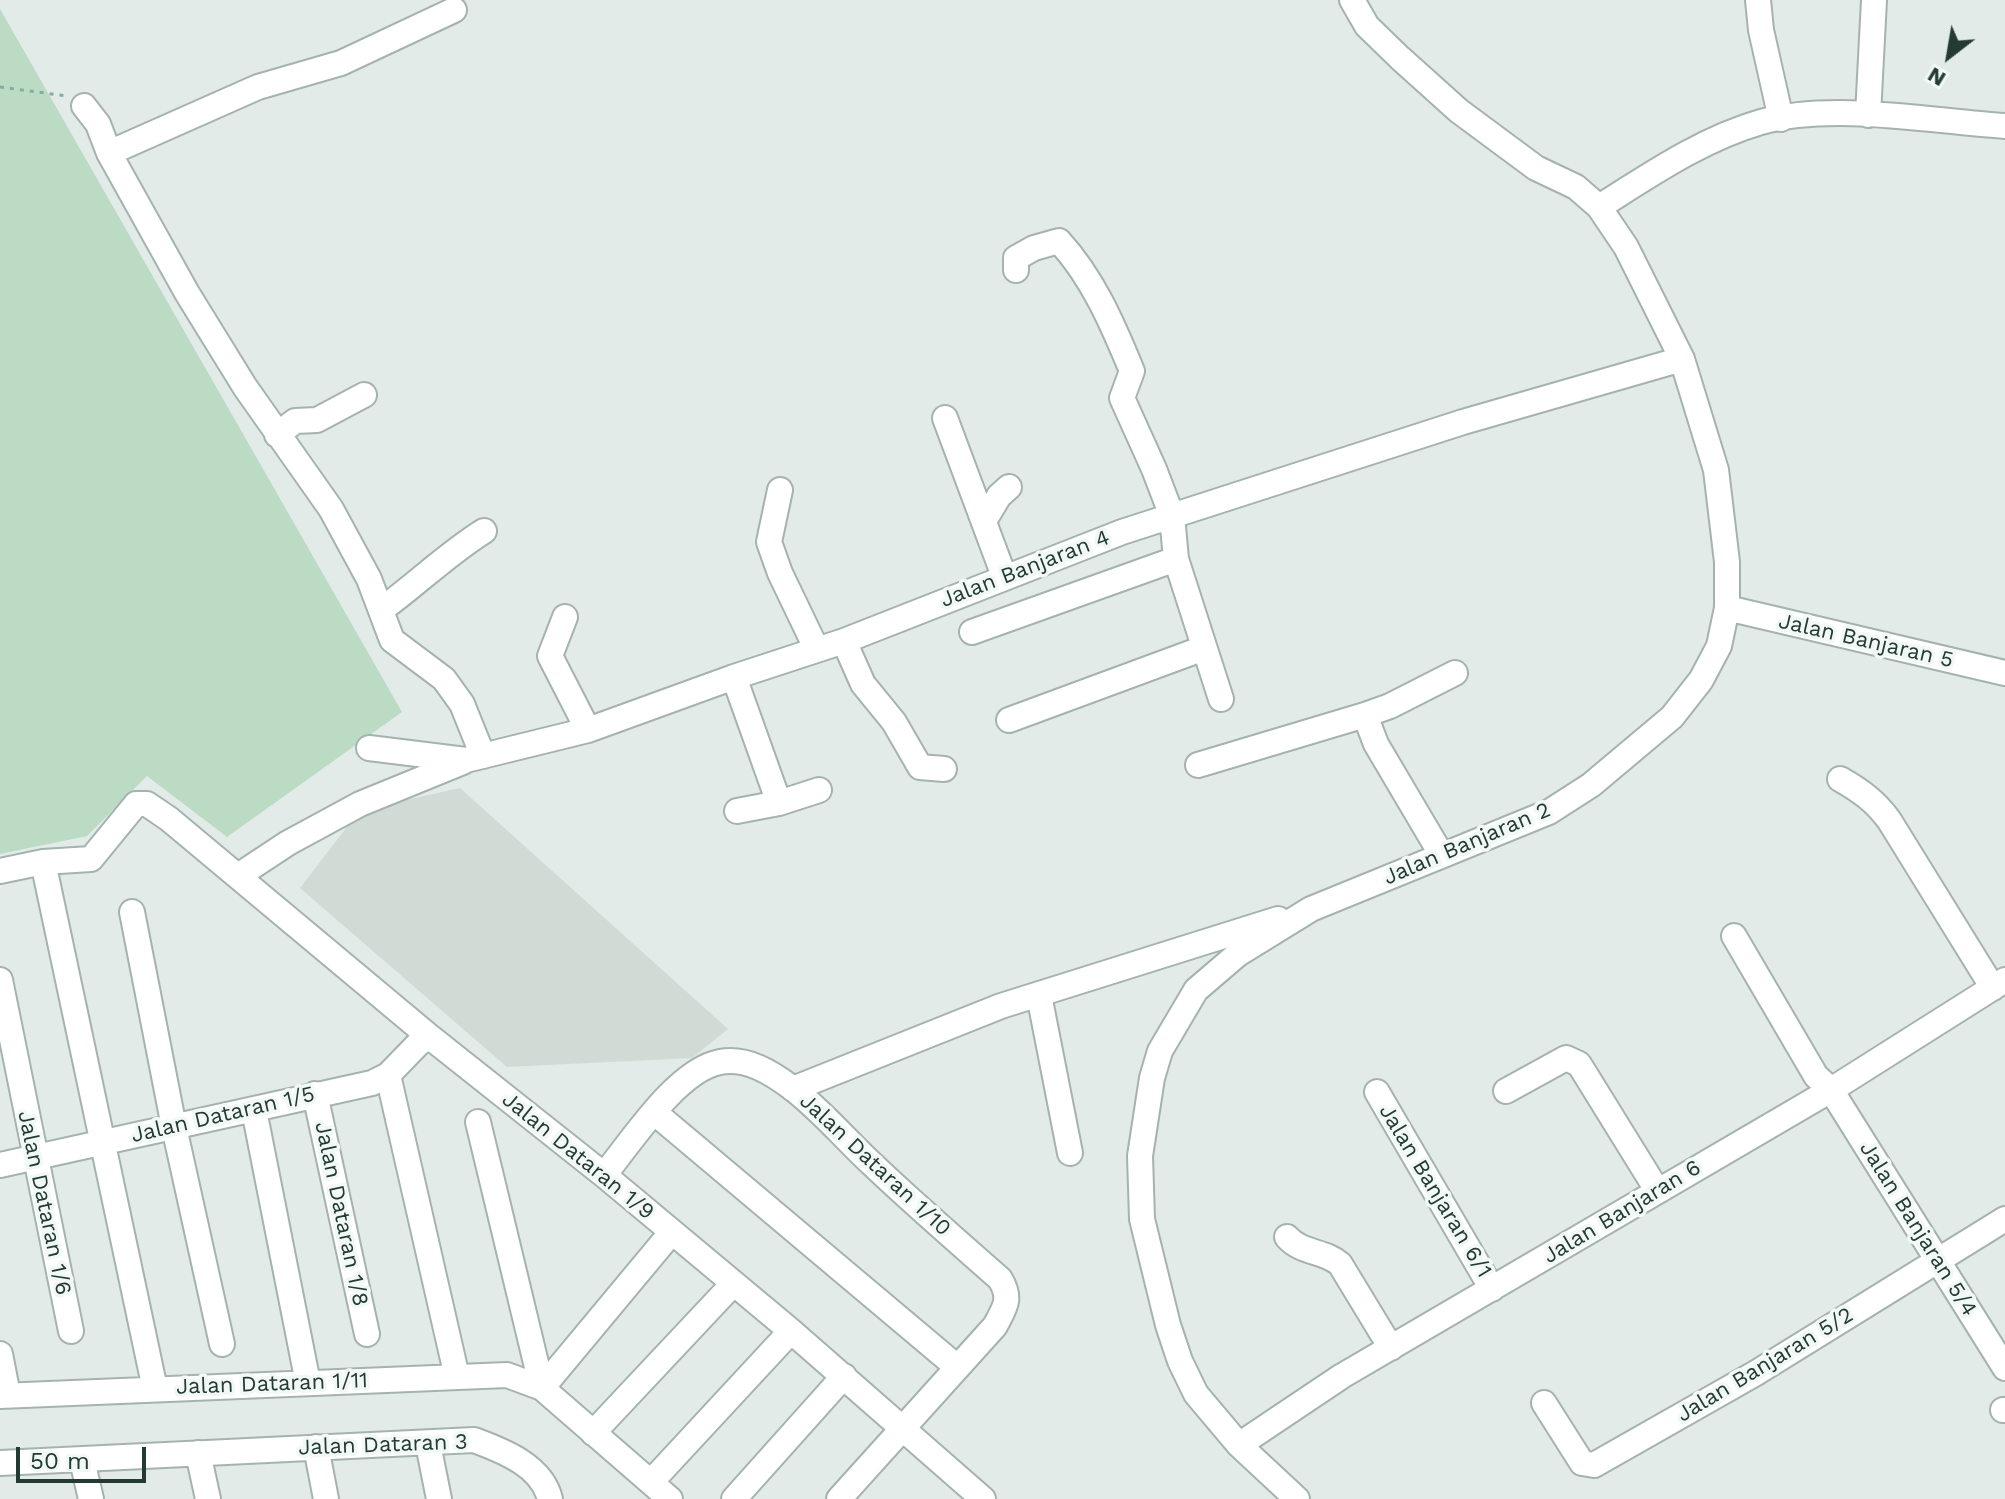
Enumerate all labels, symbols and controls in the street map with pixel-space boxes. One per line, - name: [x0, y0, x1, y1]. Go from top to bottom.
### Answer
- north arrow: [1909, 16, 1989, 96]
- text: N: [1923, 62, 1950, 92]
- street label: Jalan Banjaran 4: [937, 525, 1113, 613]
- street label: Jalan Banjaran 5: [1776, 608, 1956, 674]
- street label: Jalan Banjaran 2: [1380, 797, 1554, 891]
- street label: Jalan Dataran 1/5: [129, 1081, 317, 1149]
- street label: Jalan Dataran 1/9: [496, 1086, 660, 1226]
- street label: Jalan Dataran 1/10: [794, 1088, 956, 1242]
- street label: Jalan Banjaran 6/1: [1373, 1100, 1497, 1282]
- street label: Jalan Dataran 1/6: [12, 1108, 76, 1298]
- street label: Jalan Dataran 1/8: [309, 1119, 373, 1309]
- street label: Jalan Banjaran 5/4: [1854, 1137, 1982, 1321]
- street label: Jalan Banjaran 6: [1538, 1155, 1706, 1269]
- street label: Jalan Banjaran 5/2: [1672, 1302, 1858, 1428]
- street label: Jalan Dataran 1/11: [176, 1367, 368, 1401]
- street label: Jalan Dataran 3: [298, 1429, 468, 1461]
- scale bar: [20, 1431, 150, 1481]
- text: 50 m: [30, 1447, 90, 1475]

